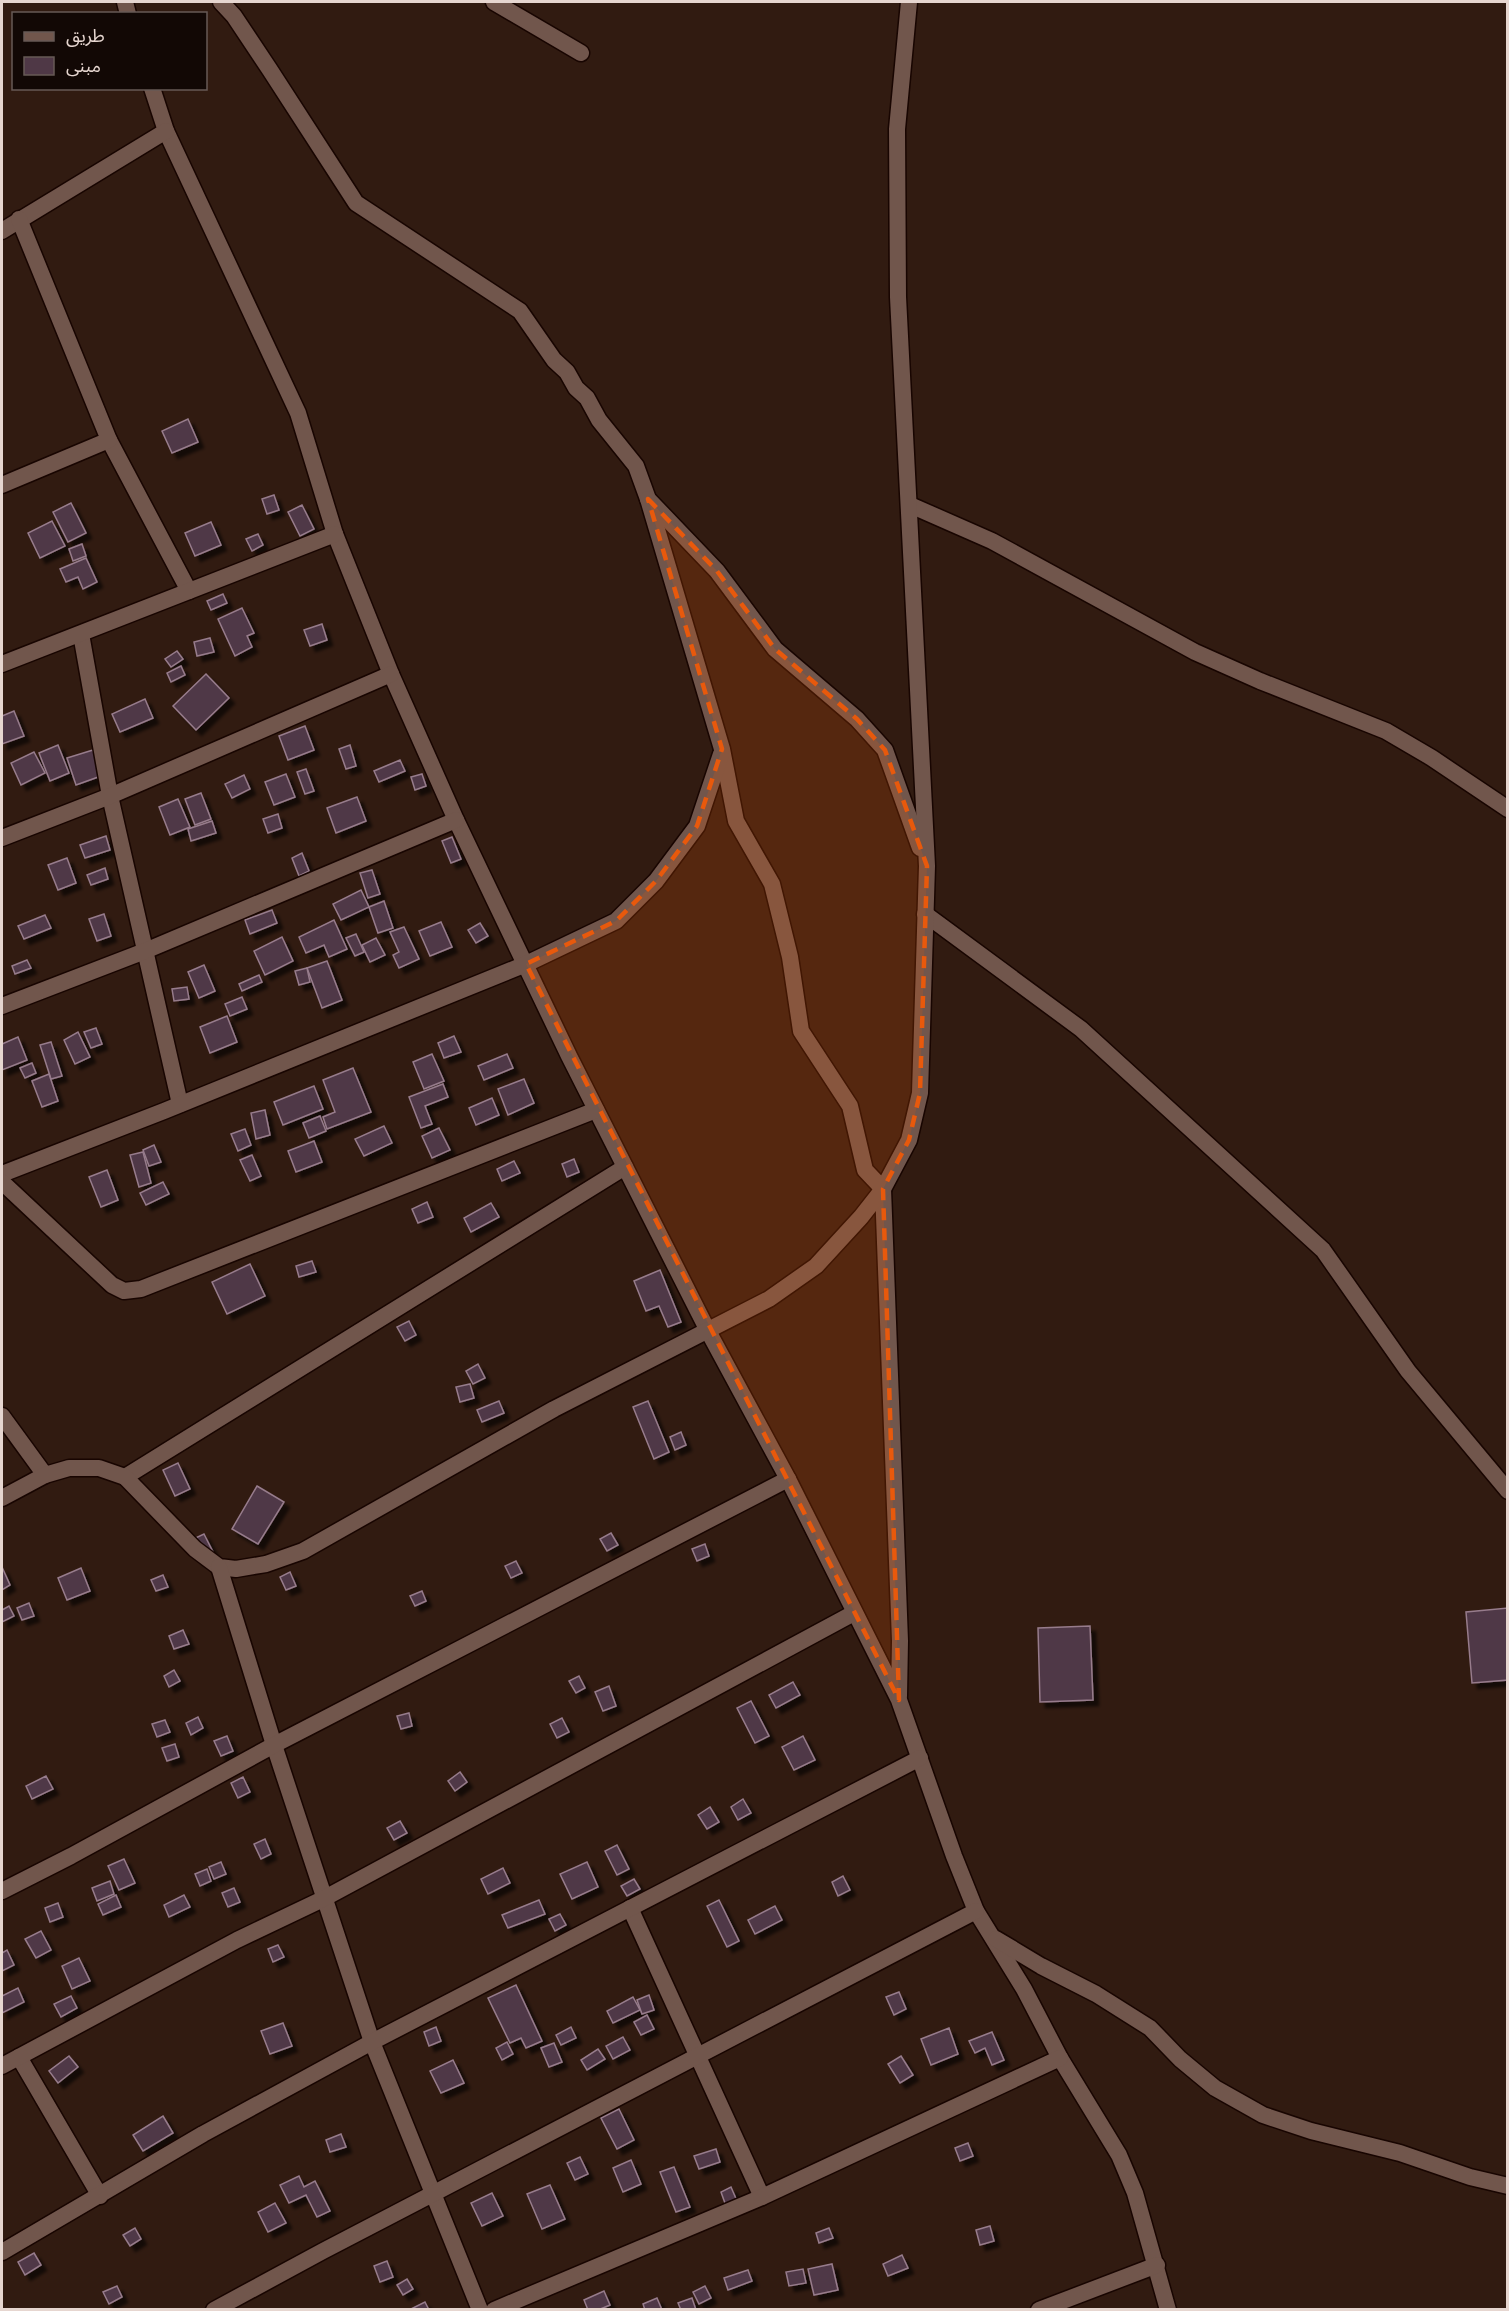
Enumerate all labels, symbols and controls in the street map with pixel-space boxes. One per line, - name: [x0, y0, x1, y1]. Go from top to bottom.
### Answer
- legend: [12, 12, 207, 90]
- text: طريق: [66, 24, 105, 49]
- text: مبنى: [66, 54, 101, 79]

